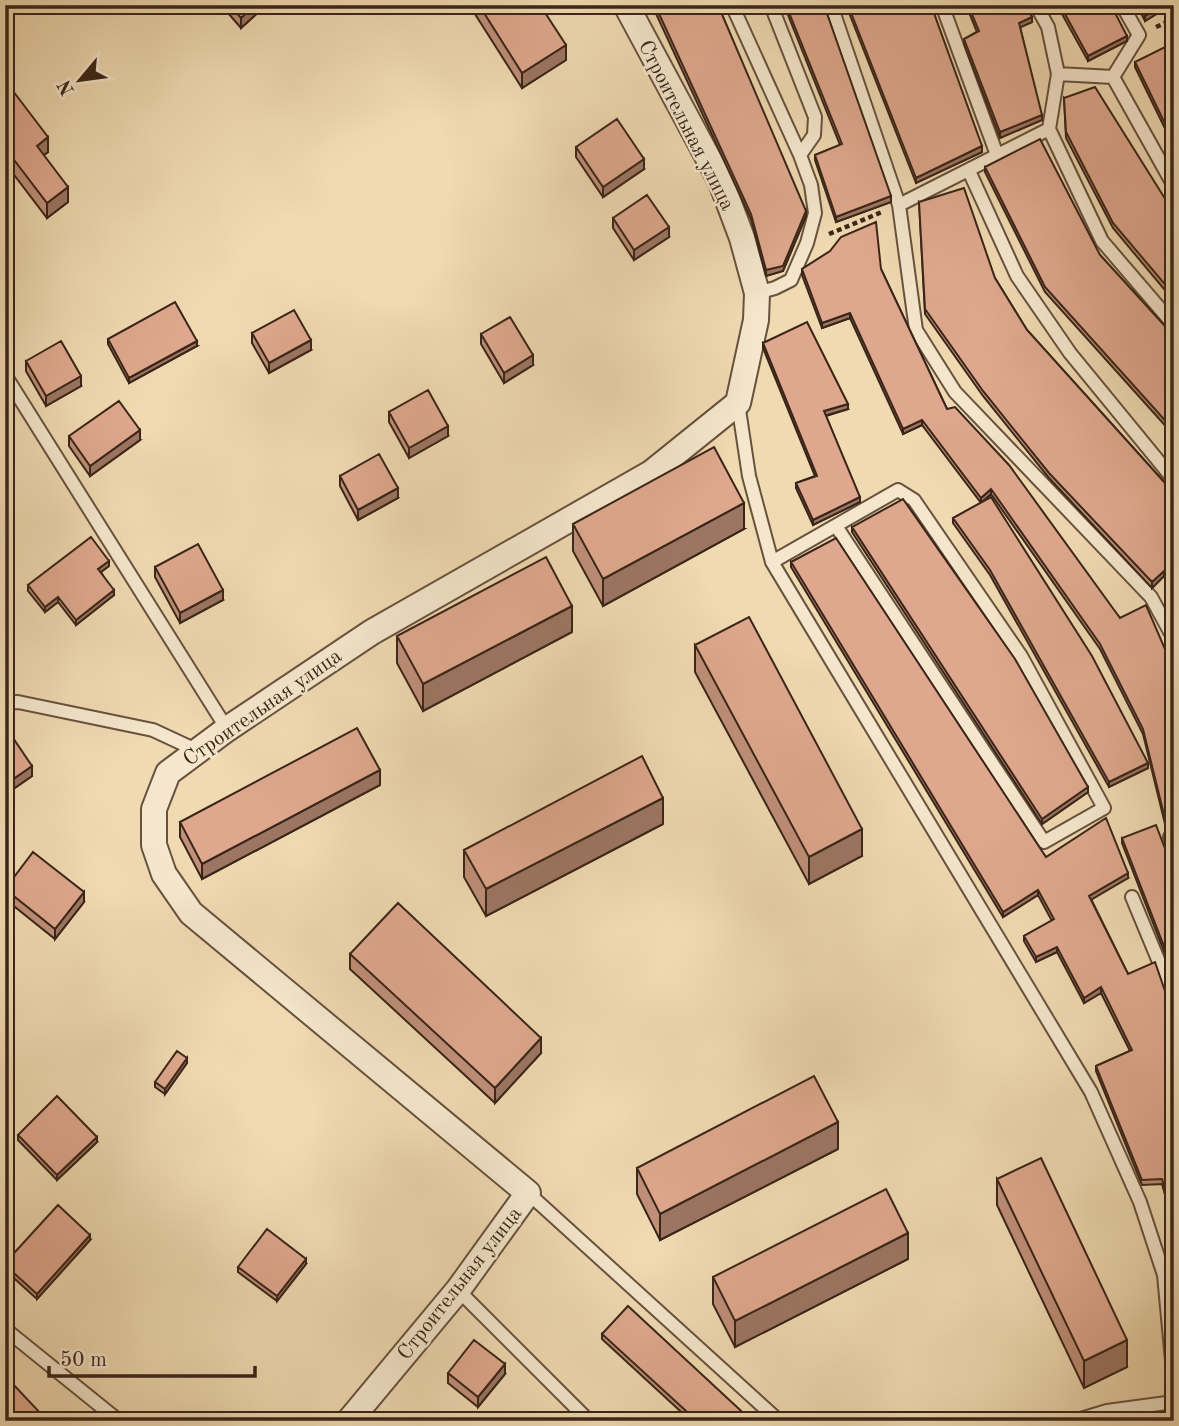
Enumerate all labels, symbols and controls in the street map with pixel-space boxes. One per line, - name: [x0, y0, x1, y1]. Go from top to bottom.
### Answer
- street label: Строительная улица: [634, 37, 738, 214]
- north arrow: [46, 46, 116, 116]
- text: N: [55, 76, 79, 98]
- street label: Строительная улица: [180, 646, 346, 771]
- street label: Строительная улица: [394, 1203, 526, 1364]
- scale bar: [49, 1335, 256, 1379]
- text: 50 m: [60, 1350, 107, 1371]

